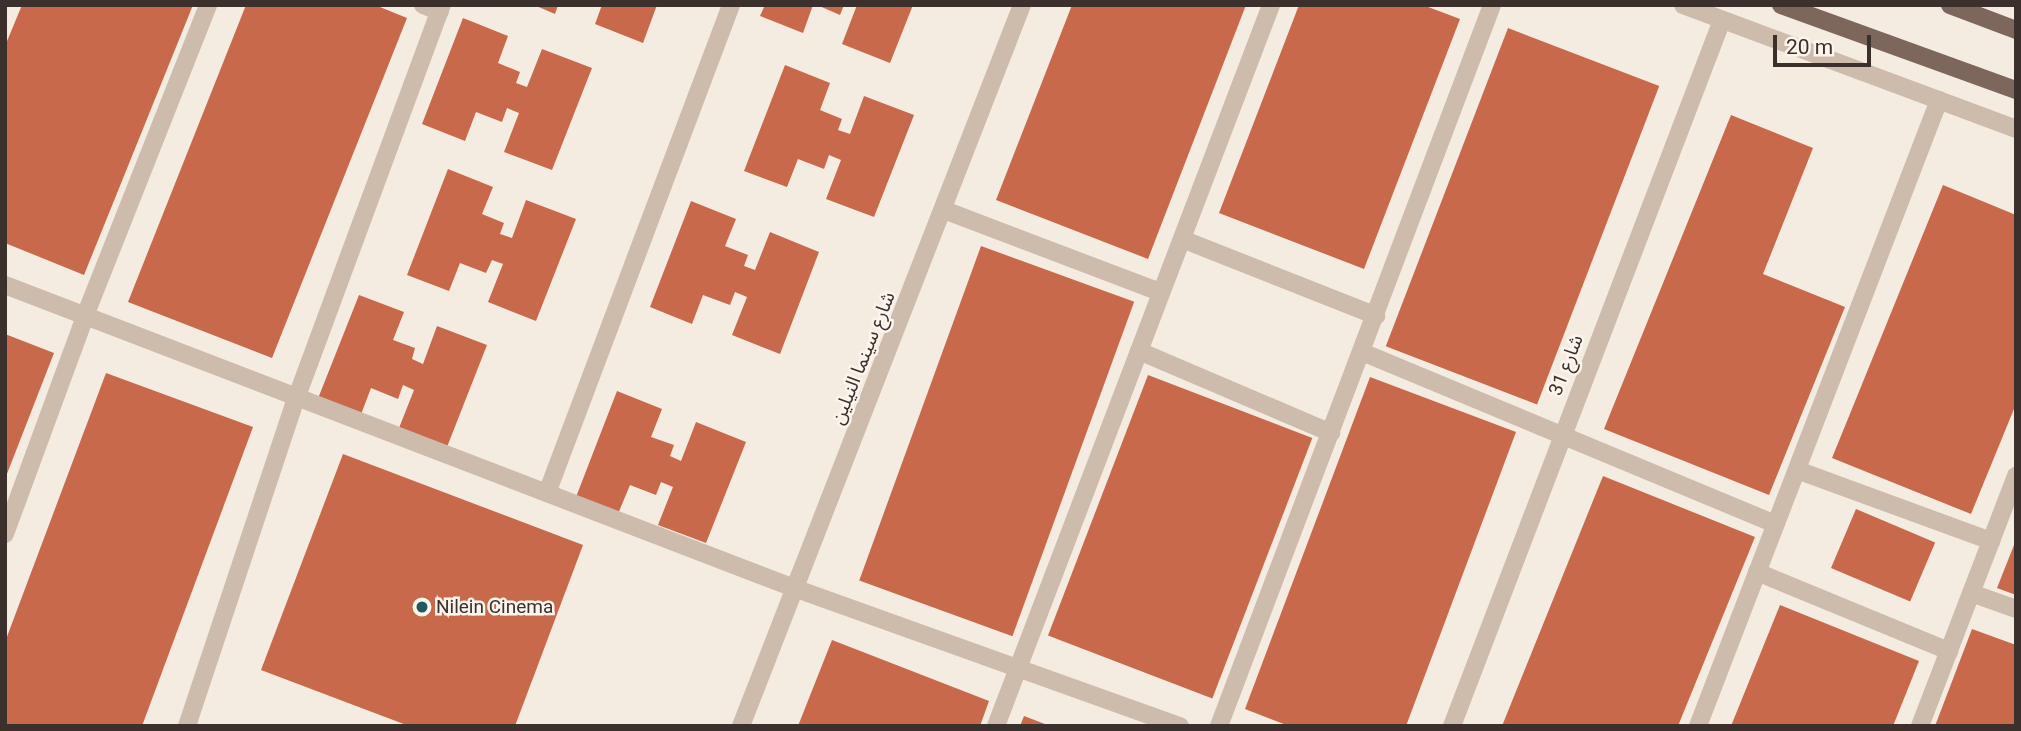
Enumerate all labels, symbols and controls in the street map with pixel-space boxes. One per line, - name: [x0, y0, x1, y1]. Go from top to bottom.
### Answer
- scale bar: [1776, 21, 1874, 65]
- text: 20 m: [1786, 35, 1833, 59]
- street label: شارع سينما النيلين: [826, 288, 900, 428]
- street label: شارع 31: [1544, 331, 1588, 399]
- place label: Nilein Cinema: [436, 596, 553, 618]
- marker: Nilein Cinema: [414, 599, 430, 615]

